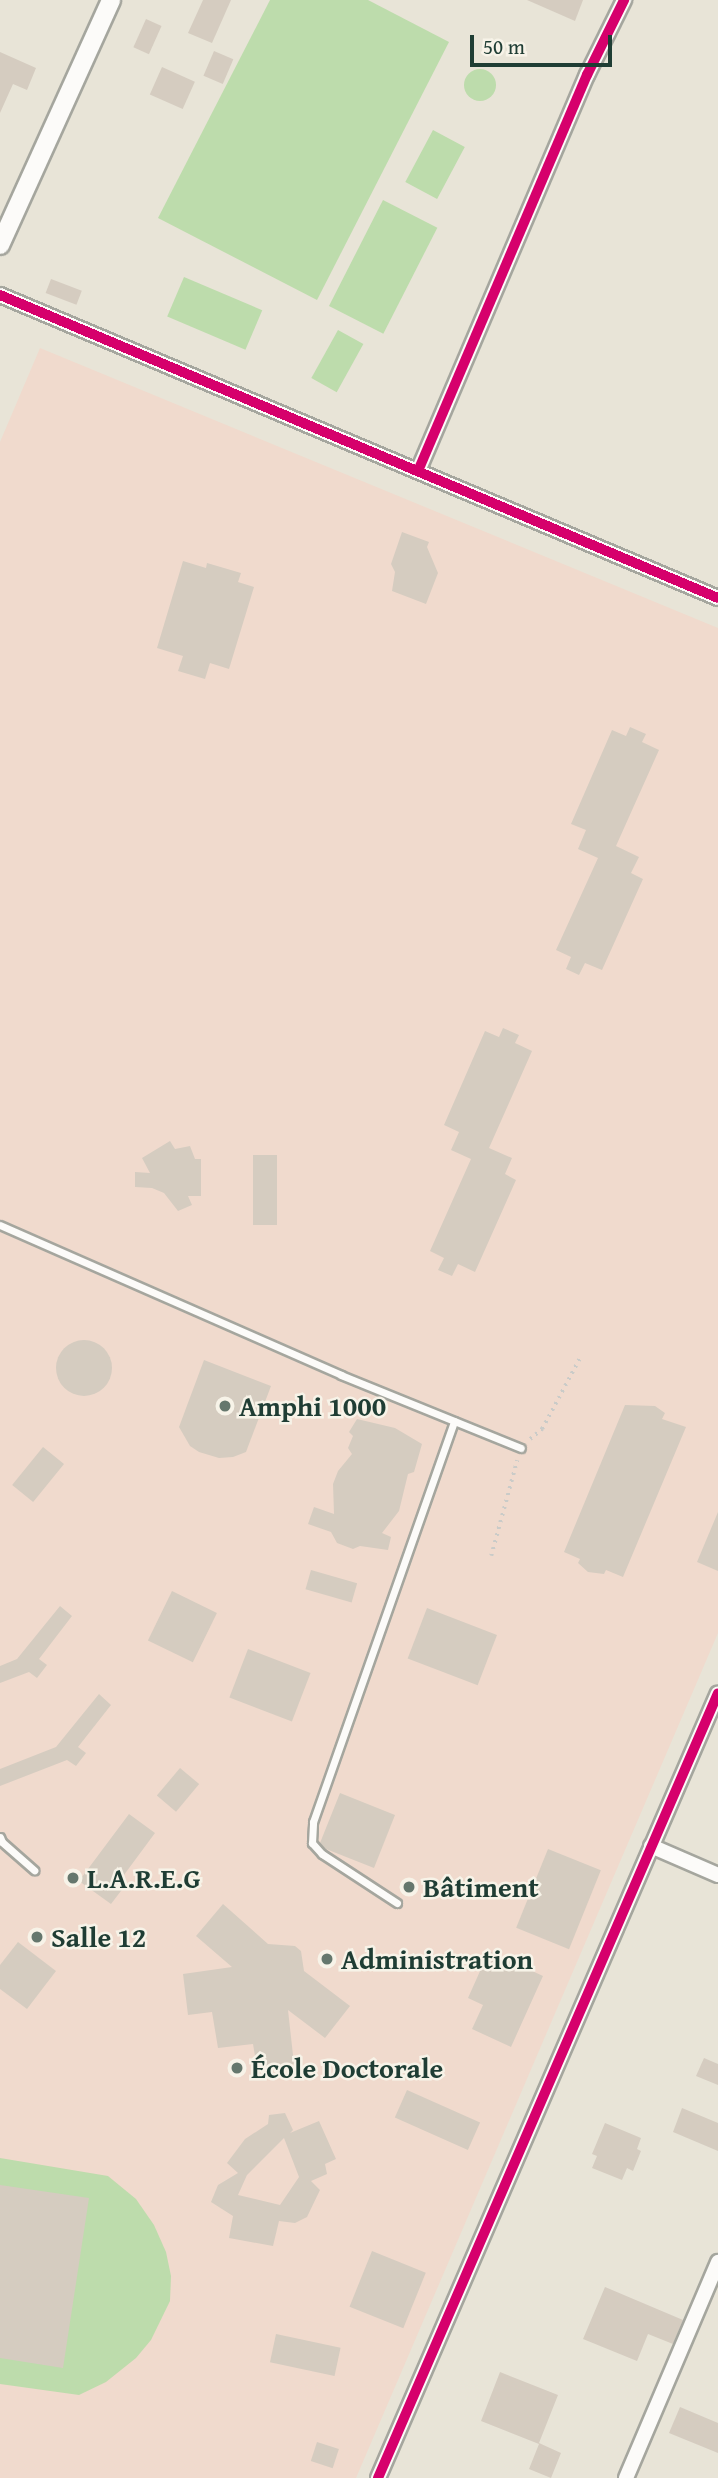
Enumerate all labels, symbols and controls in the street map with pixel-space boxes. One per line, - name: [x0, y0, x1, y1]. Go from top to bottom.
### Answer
- scale bar: [473, 21, 615, 65]
- text: 50 m: [483, 31, 525, 62]
- place label: Amphi 1000: [239, 1389, 386, 1423]
- marker: Amphi 1000: [217, 1398, 233, 1414]
- place label: L.A.R.E.G: [87, 1861, 200, 1895]
- marker: L.A.R.E.G: [65, 1870, 81, 1886]
- place label: Bâtiment: [423, 1870, 539, 1904]
- marker: Bâtiment: [401, 1879, 417, 1895]
- place label: Salle 12: [51, 1920, 146, 1954]
- marker: Salle 12: [29, 1929, 45, 1945]
- place label: Administration: [341, 1942, 533, 1976]
- marker: Administration: [319, 1951, 335, 1967]
- place label: École Doctorale: [251, 2051, 443, 2085]
- marker: École Doctorale: [229, 2060, 245, 2076]

